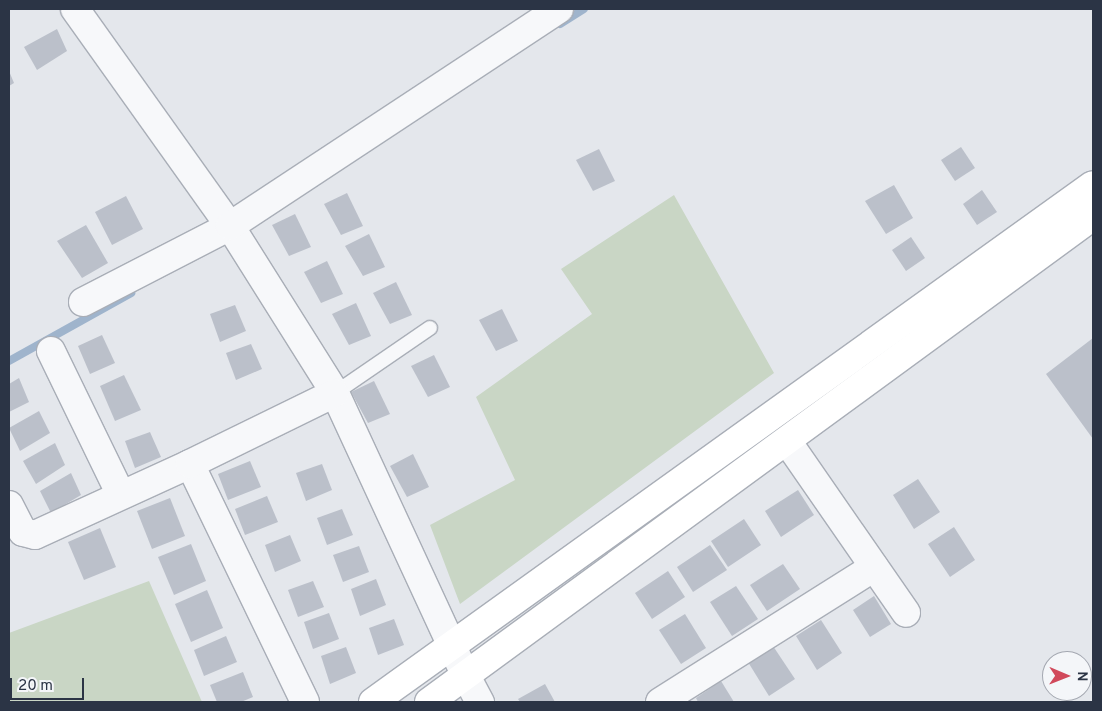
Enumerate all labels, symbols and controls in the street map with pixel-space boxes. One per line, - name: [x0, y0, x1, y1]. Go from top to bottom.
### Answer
- north arrow: [1042, 651, 1092, 701]
- scale bar: [12, 668, 86, 700]
- text: N: [1073, 671, 1090, 681]
- text: 20 m: [18, 677, 53, 696]

